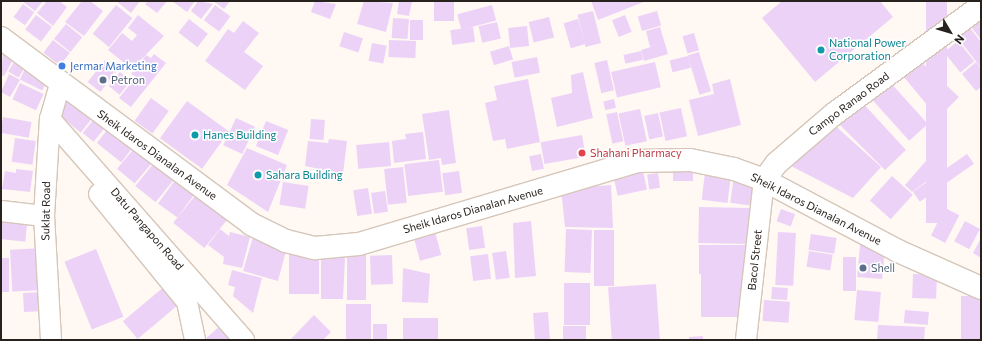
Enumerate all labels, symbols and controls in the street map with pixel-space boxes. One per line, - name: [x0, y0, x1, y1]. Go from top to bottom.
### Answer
- north arrow: [930, 12, 970, 52]
- text: N: [952, 32, 968, 47]
- place label: National Power Corporation: [829, 37, 906, 63]
- marker: National Power Corporation: [816, 45, 826, 55]
- place label: Jermar Marketing: [70, 59, 157, 73]
- marker: Jermar Marketing: [57, 61, 67, 71]
- street label: Campo Ranao Road: [806, 69, 892, 139]
- place label: Petron: [111, 73, 145, 87]
- marker: Petron: [98, 75, 108, 85]
- street label: Sheik Idaros Dianalan Avenue: [95, 107, 219, 203]
- place label: Hanes Building: [203, 128, 277, 142]
- marker: Hanes Building: [190, 130, 200, 140]
- place label: Shahani Pharmacy: [590, 146, 682, 160]
- marker: Shahani Pharmacy: [577, 148, 587, 158]
- place label: Sahara Building: [266, 168, 343, 182]
- marker: Sahara Building: [253, 170, 263, 180]
- street label: Sheik Idaros Dianalan Avenue: [749, 170, 883, 248]
- street label: Suklat Road: [39, 181, 53, 241]
- street label: Sheik Idaros Dianalan Avenue: [402, 184, 544, 236]
- street label: Datu Pangapon Road: [108, 185, 186, 273]
- street label: Bacol Street: [745, 229, 765, 291]
- place label: Shell: [871, 261, 895, 275]
- marker: Shell: [858, 263, 868, 273]

